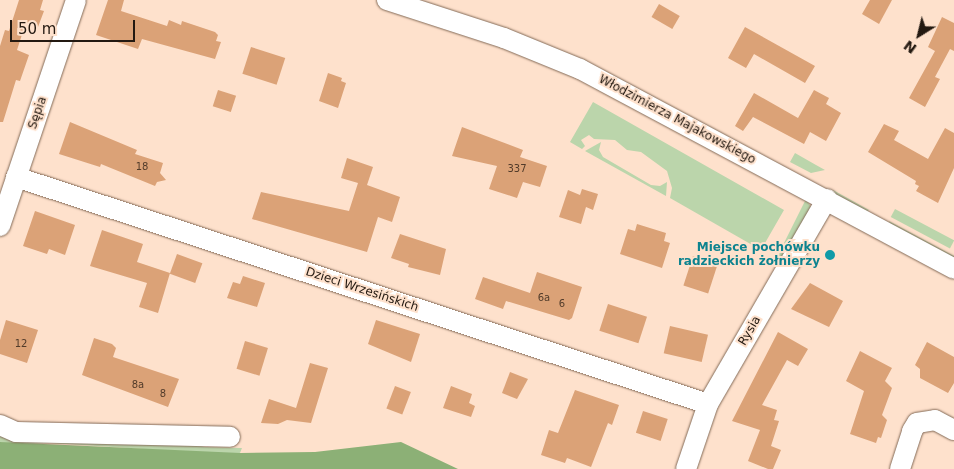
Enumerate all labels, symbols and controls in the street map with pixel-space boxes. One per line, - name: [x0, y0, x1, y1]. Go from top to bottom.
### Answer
- scale bar: [12, 10, 138, 42]
- north arrow: [894, 10, 944, 60]
- text: 50 m: [18, 20, 56, 38]
- text: N: [901, 37, 920, 57]
- street label: Włodzimierza Majakowskiego: [596, 72, 758, 168]
- street label: Sępia: [26, 95, 50, 131]
- house number: 18: [136, 161, 148, 173]
- house number: 337: [507, 163, 527, 175]
- place label: Miejsce pochówku radzieckich żołnierzy: [678, 241, 820, 269]
- marker: Miejsce pochówku radzieckich żołnierzy: [824, 249, 836, 261]
- street label: Dzieci Wrzesińskich: [304, 265, 420, 315]
- house number: 6a: [538, 292, 550, 304]
- house number: 6: [559, 298, 565, 310]
- street label: Rysia: [736, 314, 764, 348]
- house number: 12: [15, 338, 27, 350]
- house number: 8a: [132, 379, 144, 391]
- house number: 8: [160, 388, 166, 400]

